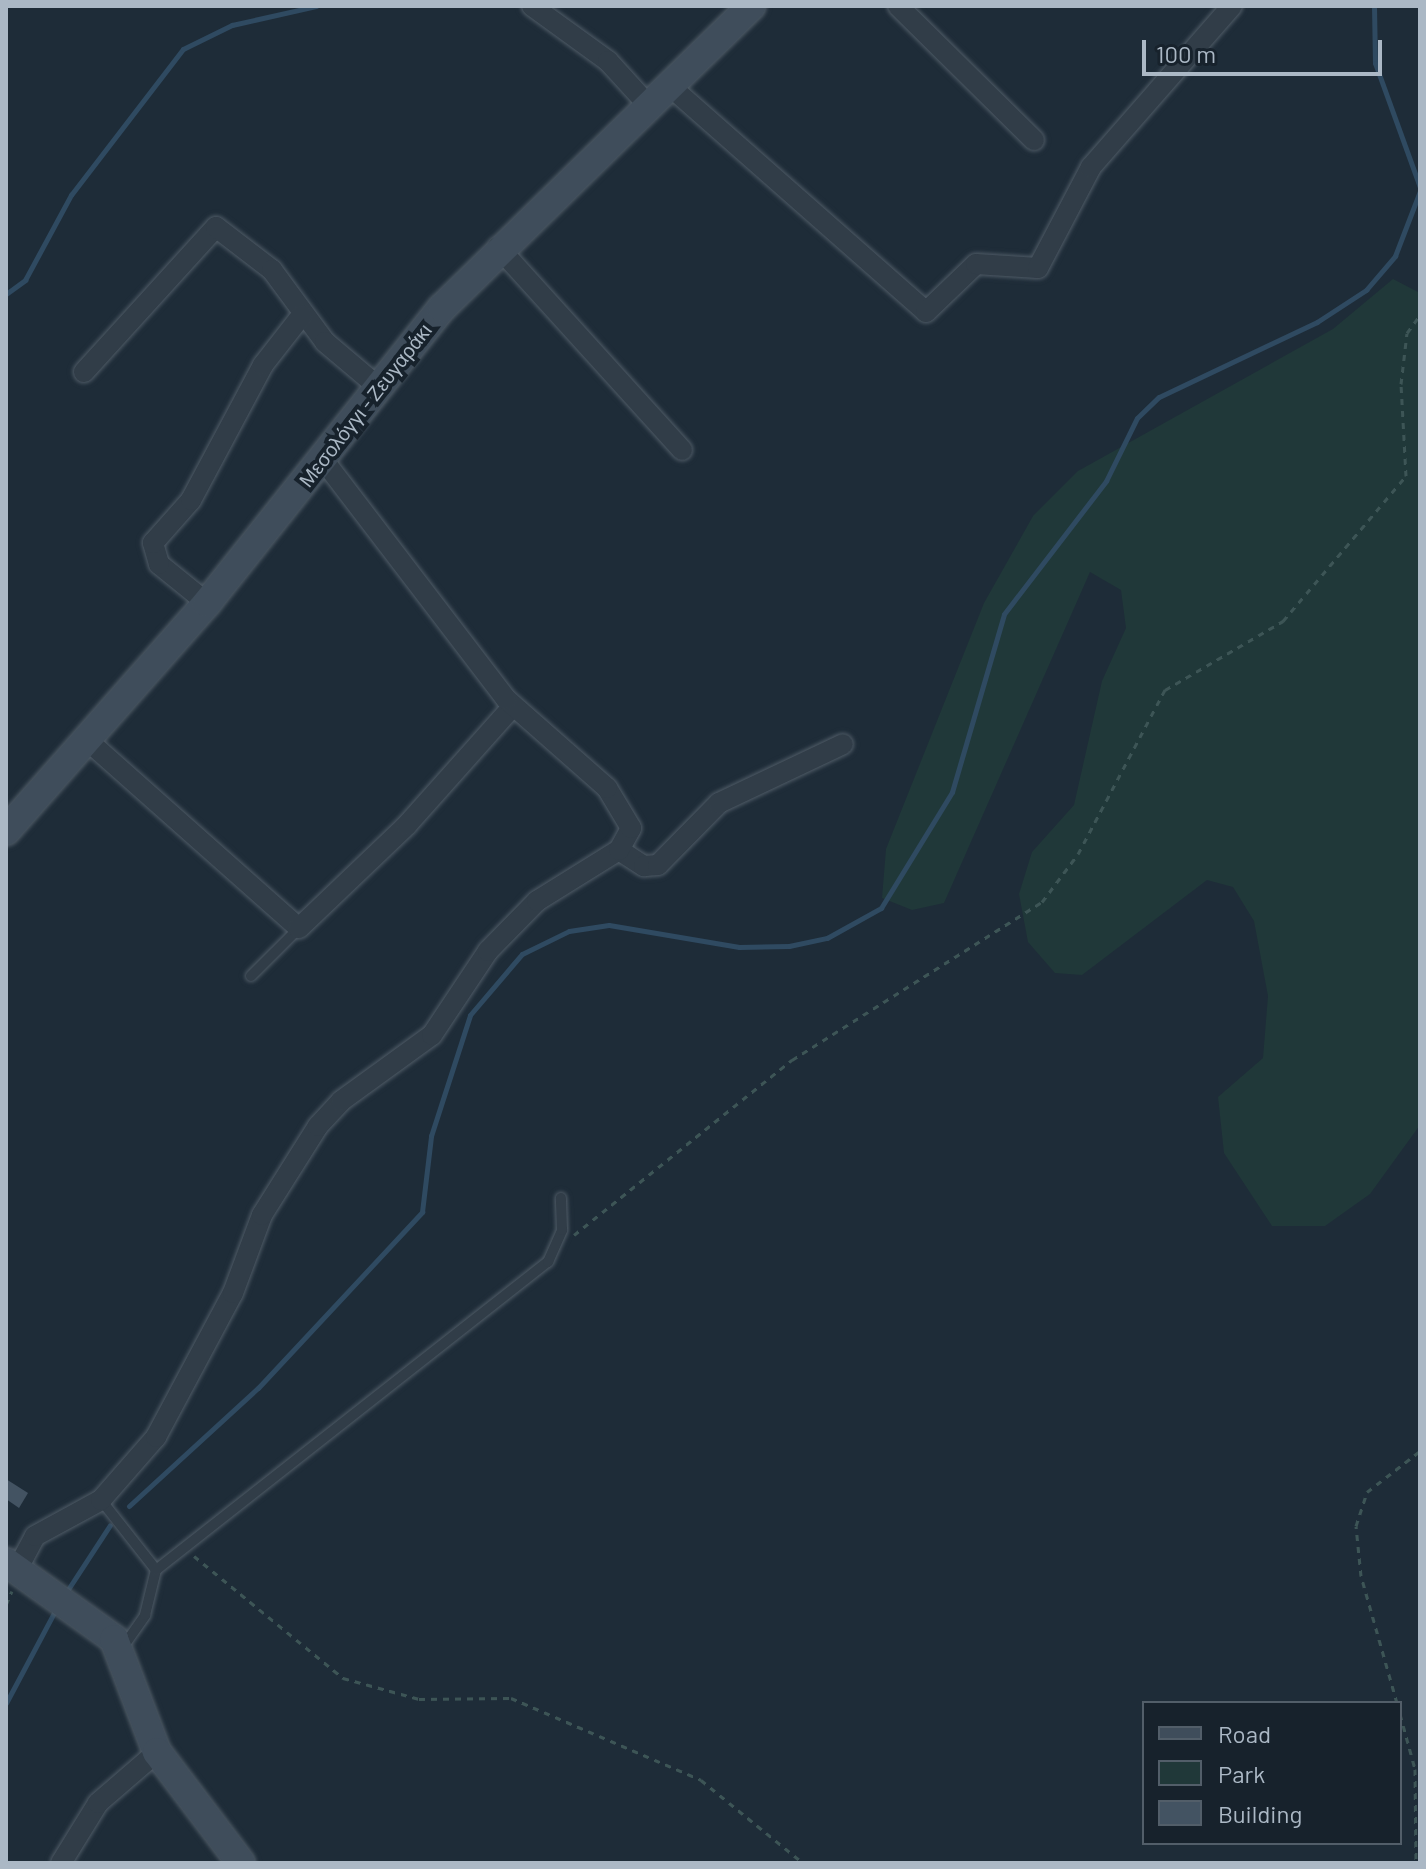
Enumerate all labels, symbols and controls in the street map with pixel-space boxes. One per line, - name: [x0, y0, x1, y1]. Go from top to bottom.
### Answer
- scale bar: [1146, 24, 1386, 74]
- text: 100 m: [1156, 39, 1216, 68]
- street label: Μεσολόγγι - Ζευγαράκι: [294, 318, 436, 492]
- legend: [1142, 1701, 1402, 1845]
- text: Road: [1218, 1719, 1271, 1748]
- text: Park: [1218, 1759, 1265, 1788]
- text: Building: [1218, 1799, 1302, 1828]

